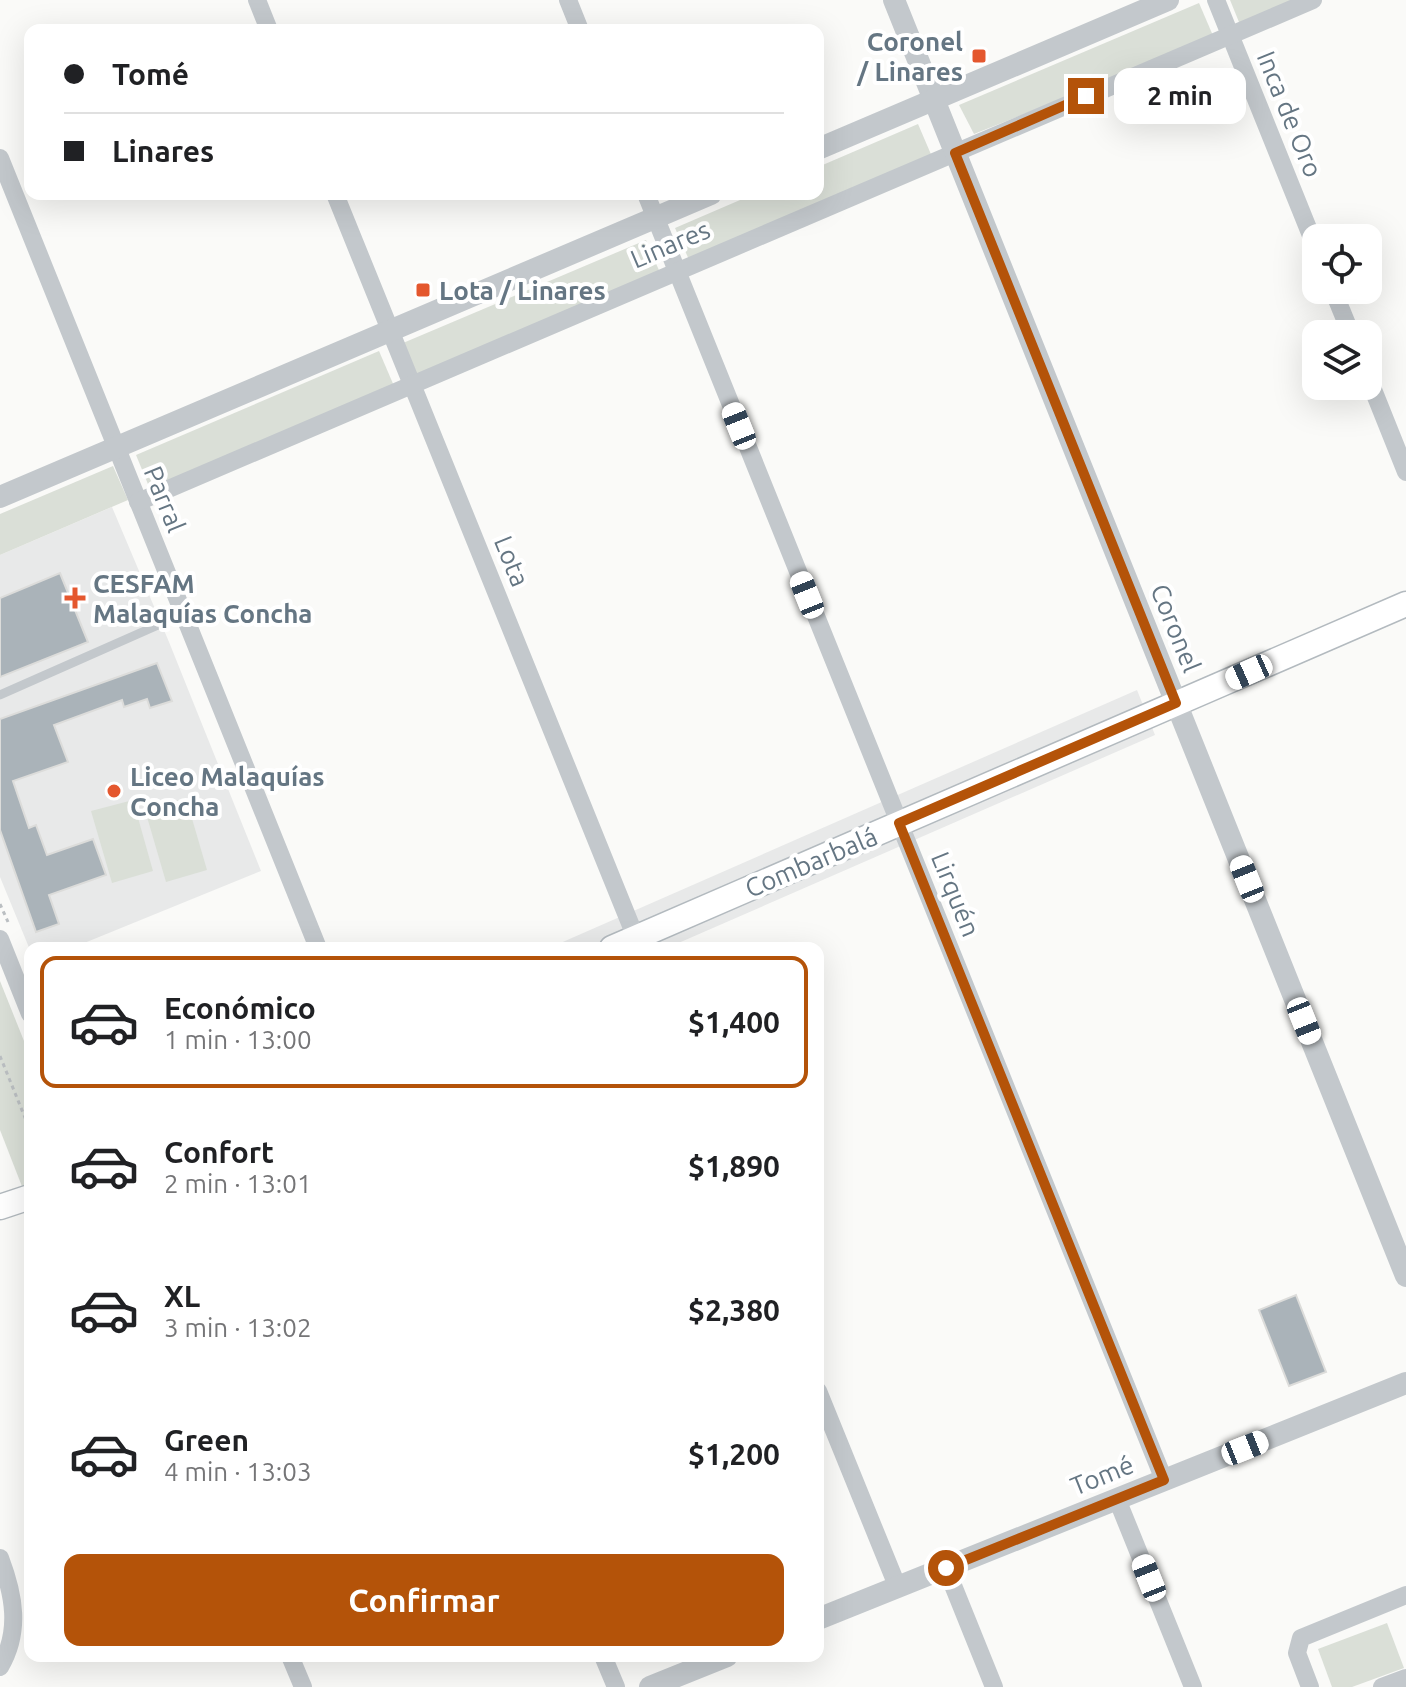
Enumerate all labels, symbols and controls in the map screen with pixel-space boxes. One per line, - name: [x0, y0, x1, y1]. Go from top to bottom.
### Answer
- place label: Coronel / Linares: [856, 27, 963, 86]
- marker: Coronel / Linares: [970, 47, 988, 65]
- street label: Inca de Oro: [1252, 47, 1328, 181]
- text: Tomé: [112, 57, 189, 91]
- callout: 2 min: [1114, 68, 1246, 124]
- route end: [1068, 78, 1104, 114]
- text: 2 min: [1147, 81, 1213, 110]
- text: Linares: [112, 134, 214, 168]
- street label: Linares: [626, 214, 714, 274]
- map controls: [1302, 224, 1382, 400]
- button: locate: [1302, 224, 1382, 304]
- place label: Lota / Linares: [439, 276, 606, 305]
- marker: Lota / Linares: [414, 281, 432, 299]
- button: layers: [1302, 320, 1382, 400]
- car: [719, 399, 759, 453]
- street label: Parral: [139, 462, 191, 536]
- street label: Lota: [489, 531, 535, 591]
- car: [787, 568, 827, 622]
- place label: CESFAM Malaquías Concha: [93, 569, 312, 628]
- street label: Coronel: [1145, 580, 1207, 676]
- marker: CESFAM Malaquías Concha: [64, 587, 86, 609]
- car: [1222, 651, 1276, 693]
- place label: Liceo Malaquías Concha: [130, 762, 325, 821]
- marker: Liceo Malaquías Concha: [105, 782, 123, 800]
- street label: Combarbalá: [741, 821, 881, 903]
- street label: Lirquén: [926, 847, 986, 941]
- car: [1227, 852, 1267, 906]
- icon: car: [68, 986, 140, 1058]
- text: Económico: [164, 991, 316, 1025]
- car: [1284, 994, 1324, 1048]
- text: $1,400: [688, 1005, 780, 1039]
- text: 1 min · 13:00: [164, 1025, 312, 1054]
- icon: car: [68, 1130, 140, 1202]
- text: Confort: [164, 1135, 274, 1169]
- text: $1,890: [688, 1149, 780, 1183]
- text: 2 min · 13:01: [164, 1169, 312, 1198]
- icon: car: [68, 1274, 140, 1346]
- text: XL: [164, 1279, 200, 1313]
- text: $2,380: [688, 1293, 780, 1327]
- text: 3 min · 13:02: [164, 1313, 312, 1342]
- icon: car: [68, 1418, 140, 1490]
- text: Green: [164, 1423, 249, 1457]
- car: [1218, 1428, 1272, 1468]
- text: $1,200: [688, 1437, 780, 1471]
- street label: Tomé: [1066, 1449, 1138, 1501]
- text: 4 min · 13:03: [164, 1457, 312, 1486]
- route start: [928, 1550, 964, 1586]
- car: [1129, 1551, 1169, 1605]
- button: Confirmar: [64, 1554, 784, 1646]

